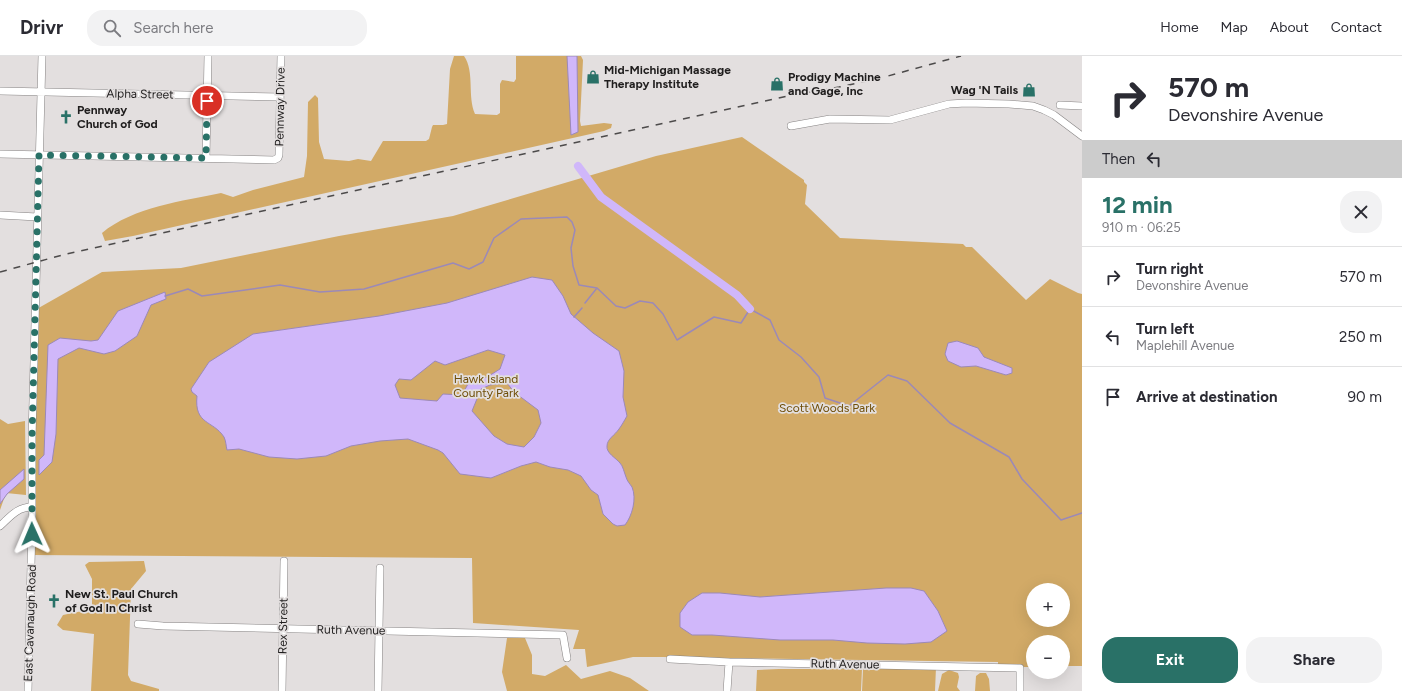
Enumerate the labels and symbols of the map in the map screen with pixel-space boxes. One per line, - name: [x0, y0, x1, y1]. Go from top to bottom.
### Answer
- place label: Mid-Michigan Massage Therapy Institute: [604, 63, 731, 91]
- street label: Pennway Drive: [272, 67, 288, 147]
- shop icon: Mid-Michigan Massage Therapy Institute: [585, 69, 601, 85]
- place label: Prodigy Machine and Gage, Inc: [788, 70, 881, 98]
- shop icon: Prodigy Machine and Gage, Inc: [769, 76, 785, 92]
- shop icon: Wag 'N Tails: [1021, 82, 1037, 98]
- place label: Wag 'N Tails: [951, 83, 1018, 97]
- pin: [190, 84, 224, 118]
- street label: Alpha Street: [106, 86, 174, 102]
- place label: Pennway Church of God: [77, 103, 158, 131]
- church icon: Pennway Church of God: [58, 109, 74, 125]
- park label: Hawk Island County Park: [453, 372, 519, 400]
- park label: Scott Woods Park: [779, 401, 875, 415]
- position arrow: [11, 513, 53, 555]
- street label: East Cavanaugh Road: [21, 564, 39, 682]
- place label: New St. Paul Church of God In Christ: [65, 587, 178, 615]
- church icon: New St. Paul Church of God In Christ: [46, 593, 62, 609]
- street label: Rex Street: [276, 597, 290, 654]
- street label: Ruth Avenue: [316, 622, 386, 638]
- street label: Ruth Avenue: [810, 656, 880, 672]

